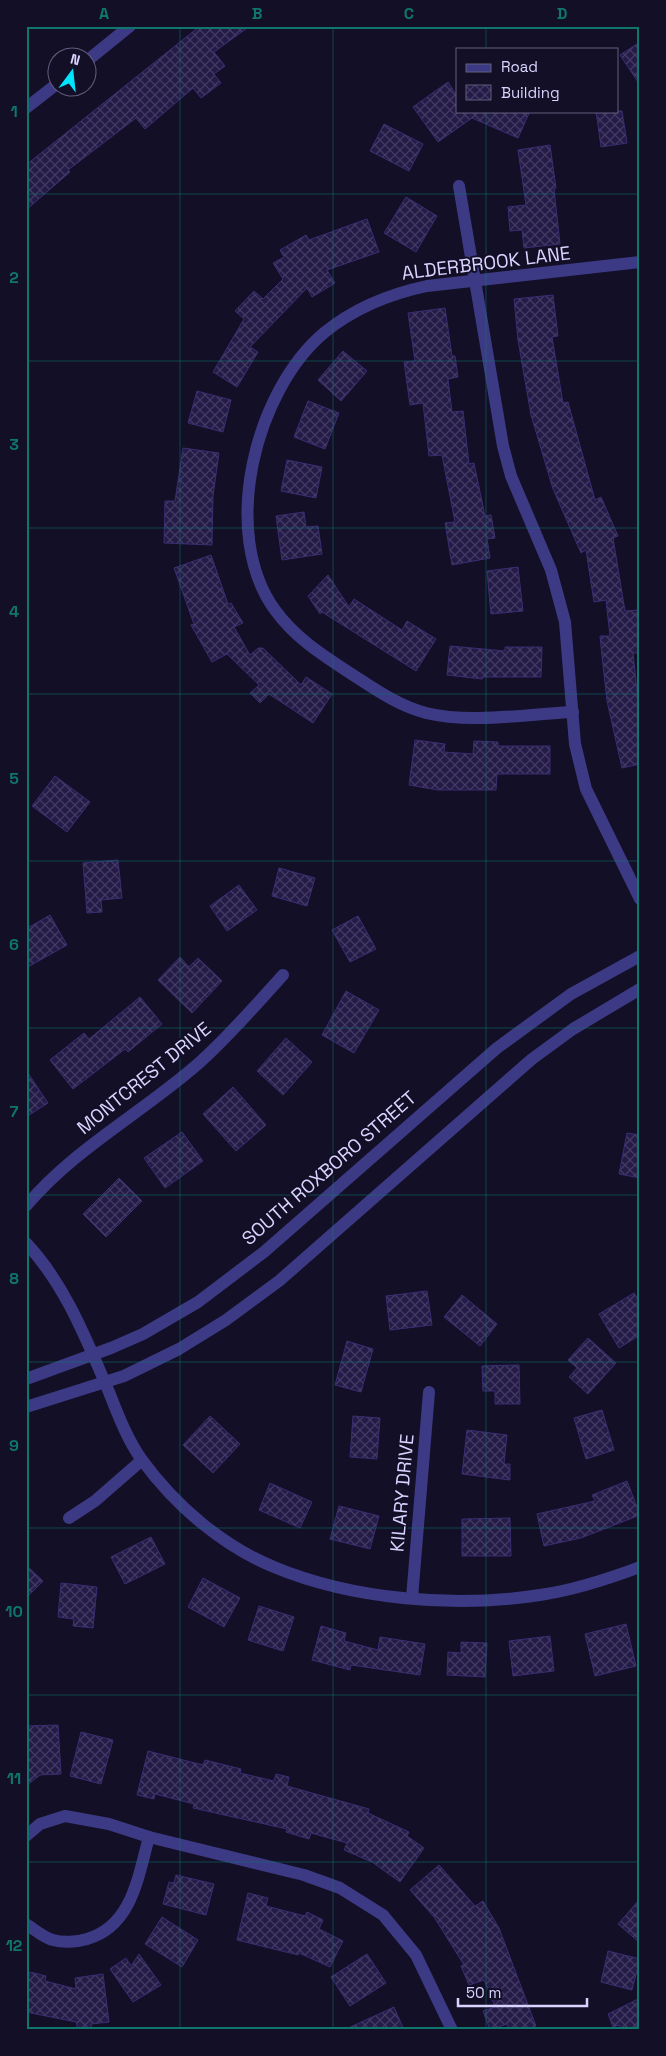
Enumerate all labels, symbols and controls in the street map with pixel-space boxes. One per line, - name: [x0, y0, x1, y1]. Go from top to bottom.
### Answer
- text: A: [99, 3, 109, 24]
- text: B: [252, 3, 262, 24]
- text: C: [404, 3, 414, 24]
- text: D: [557, 3, 567, 24]
- north arrow: [48, 48, 98, 98]
- legend: [456, 48, 618, 112]
- text: N: [68, 50, 82, 69]
- text: Road: [501, 57, 538, 76]
- text: Building: [501, 83, 560, 102]
- text: 1: [10, 101, 18, 122]
- street label: ALDERBROOK LANE: [400, 240, 572, 286]
- text: 2: [9, 267, 19, 288]
- text: 3: [9, 434, 19, 455]
- text: 4: [9, 601, 19, 622]
- text: 5: [9, 768, 19, 789]
- text: 6: [9, 934, 19, 955]
- street label: MONTCREST DRIVE: [72, 1016, 216, 1140]
- street label: SOUTH ROXBORO STREET: [236, 1085, 422, 1251]
- text: 7: [10, 1101, 19, 1122]
- text: 8: [9, 1268, 19, 1289]
- street label: KILARY DRIVE: [384, 1433, 420, 1553]
- text: 9: [9, 1435, 19, 1456]
- text: 10: [5, 1601, 23, 1622]
- text: 11: [7, 1768, 21, 1789]
- text: 12: [6, 1935, 22, 1956]
- scale bar: [458, 1976, 587, 2008]
- text: 50 m: [466, 1983, 501, 2002]

